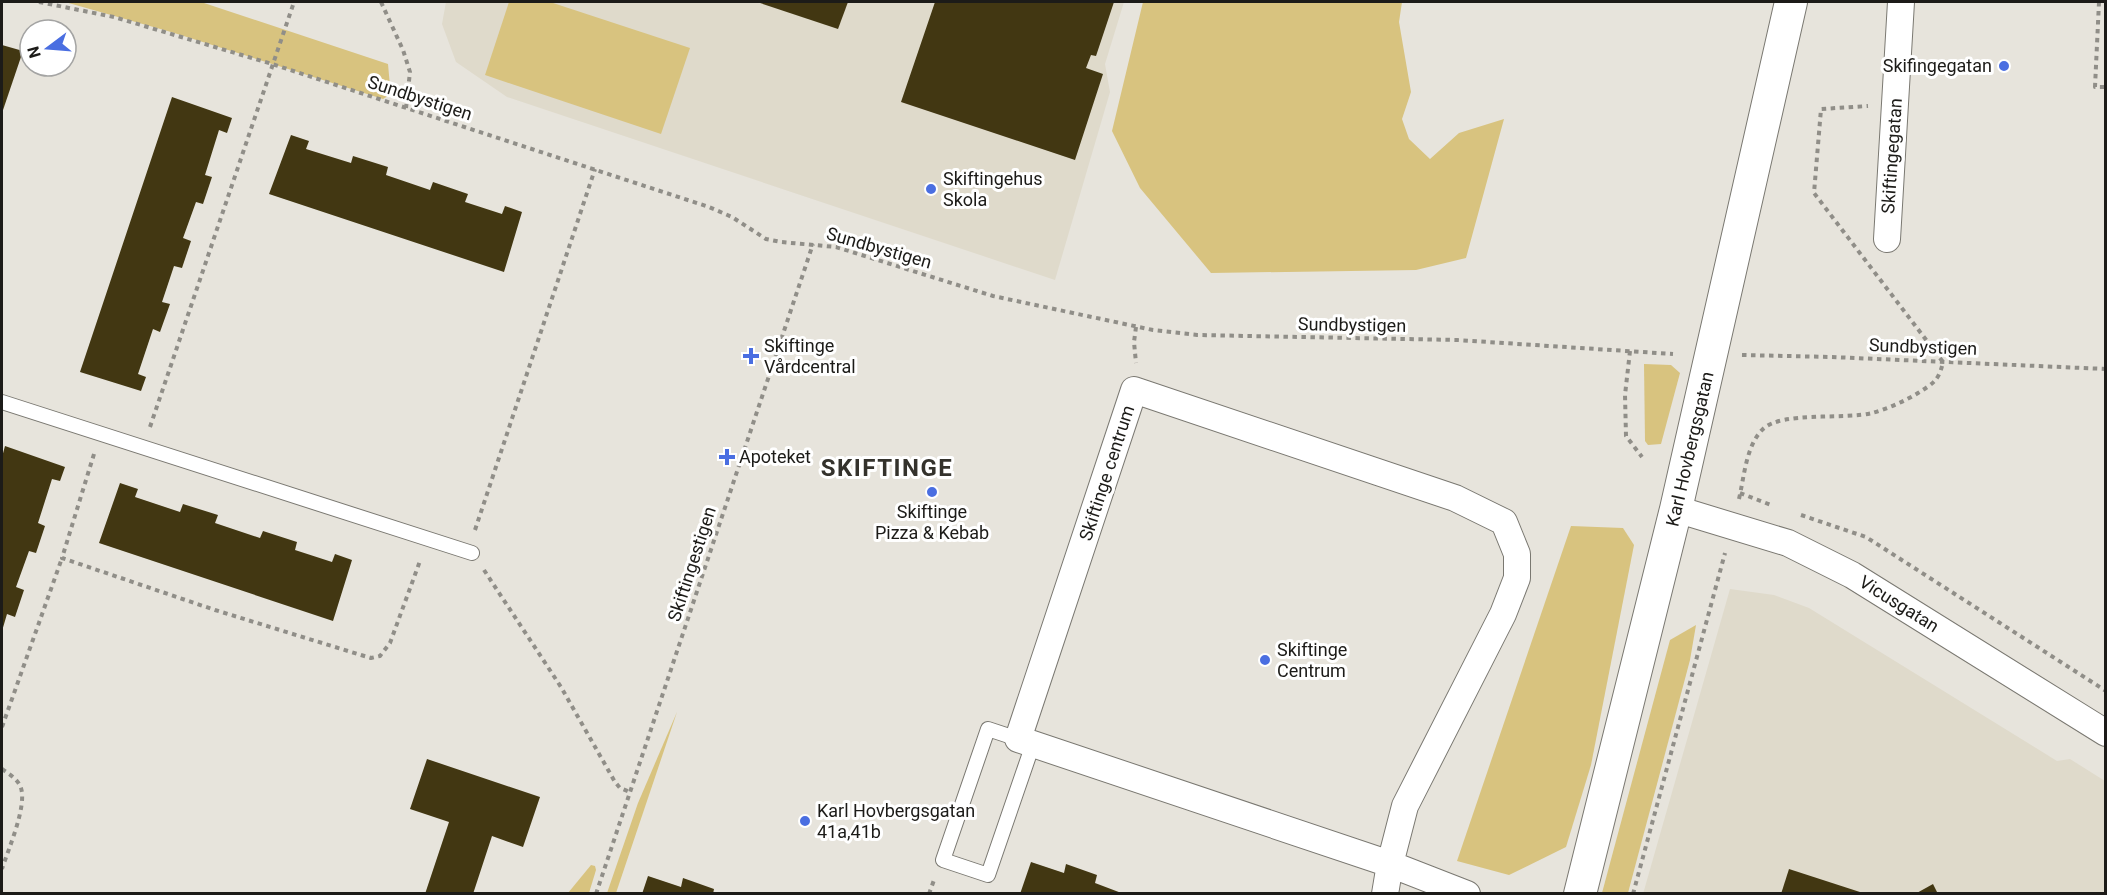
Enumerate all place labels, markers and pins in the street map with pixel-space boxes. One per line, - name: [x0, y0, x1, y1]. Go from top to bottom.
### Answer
- place label: Skifingegatan: [1883, 55, 1992, 76]
- marker: Skifingegatan: [1997, 59, 2011, 73]
- place label: Skiftingehus Skola: [943, 168, 1042, 210]
- marker: Skiftingehus Skola: [924, 182, 938, 196]
- place label: Skiftinge Vårdcentral: [764, 335, 856, 377]
- marker: Skiftinge Vårdcentral: [742, 347, 760, 365]
- place label: Apoteket: [739, 446, 811, 467]
- marker: Apoteket: [720, 450, 734, 464]
- marker: Skiftinge Pizza & Kebab: [925, 485, 939, 499]
- place label: Skiftinge Pizza & Kebab: [875, 501, 989, 543]
- place label: Skiftinge Centrum: [1277, 639, 1347, 681]
- marker: Skiftinge Centrum: [1258, 653, 1272, 667]
- place label: Karl Hovbergsgatan 41a,41b: [817, 800, 975, 842]
- marker: Karl Hovbergsgatan 41a,41b: [798, 814, 812, 828]

